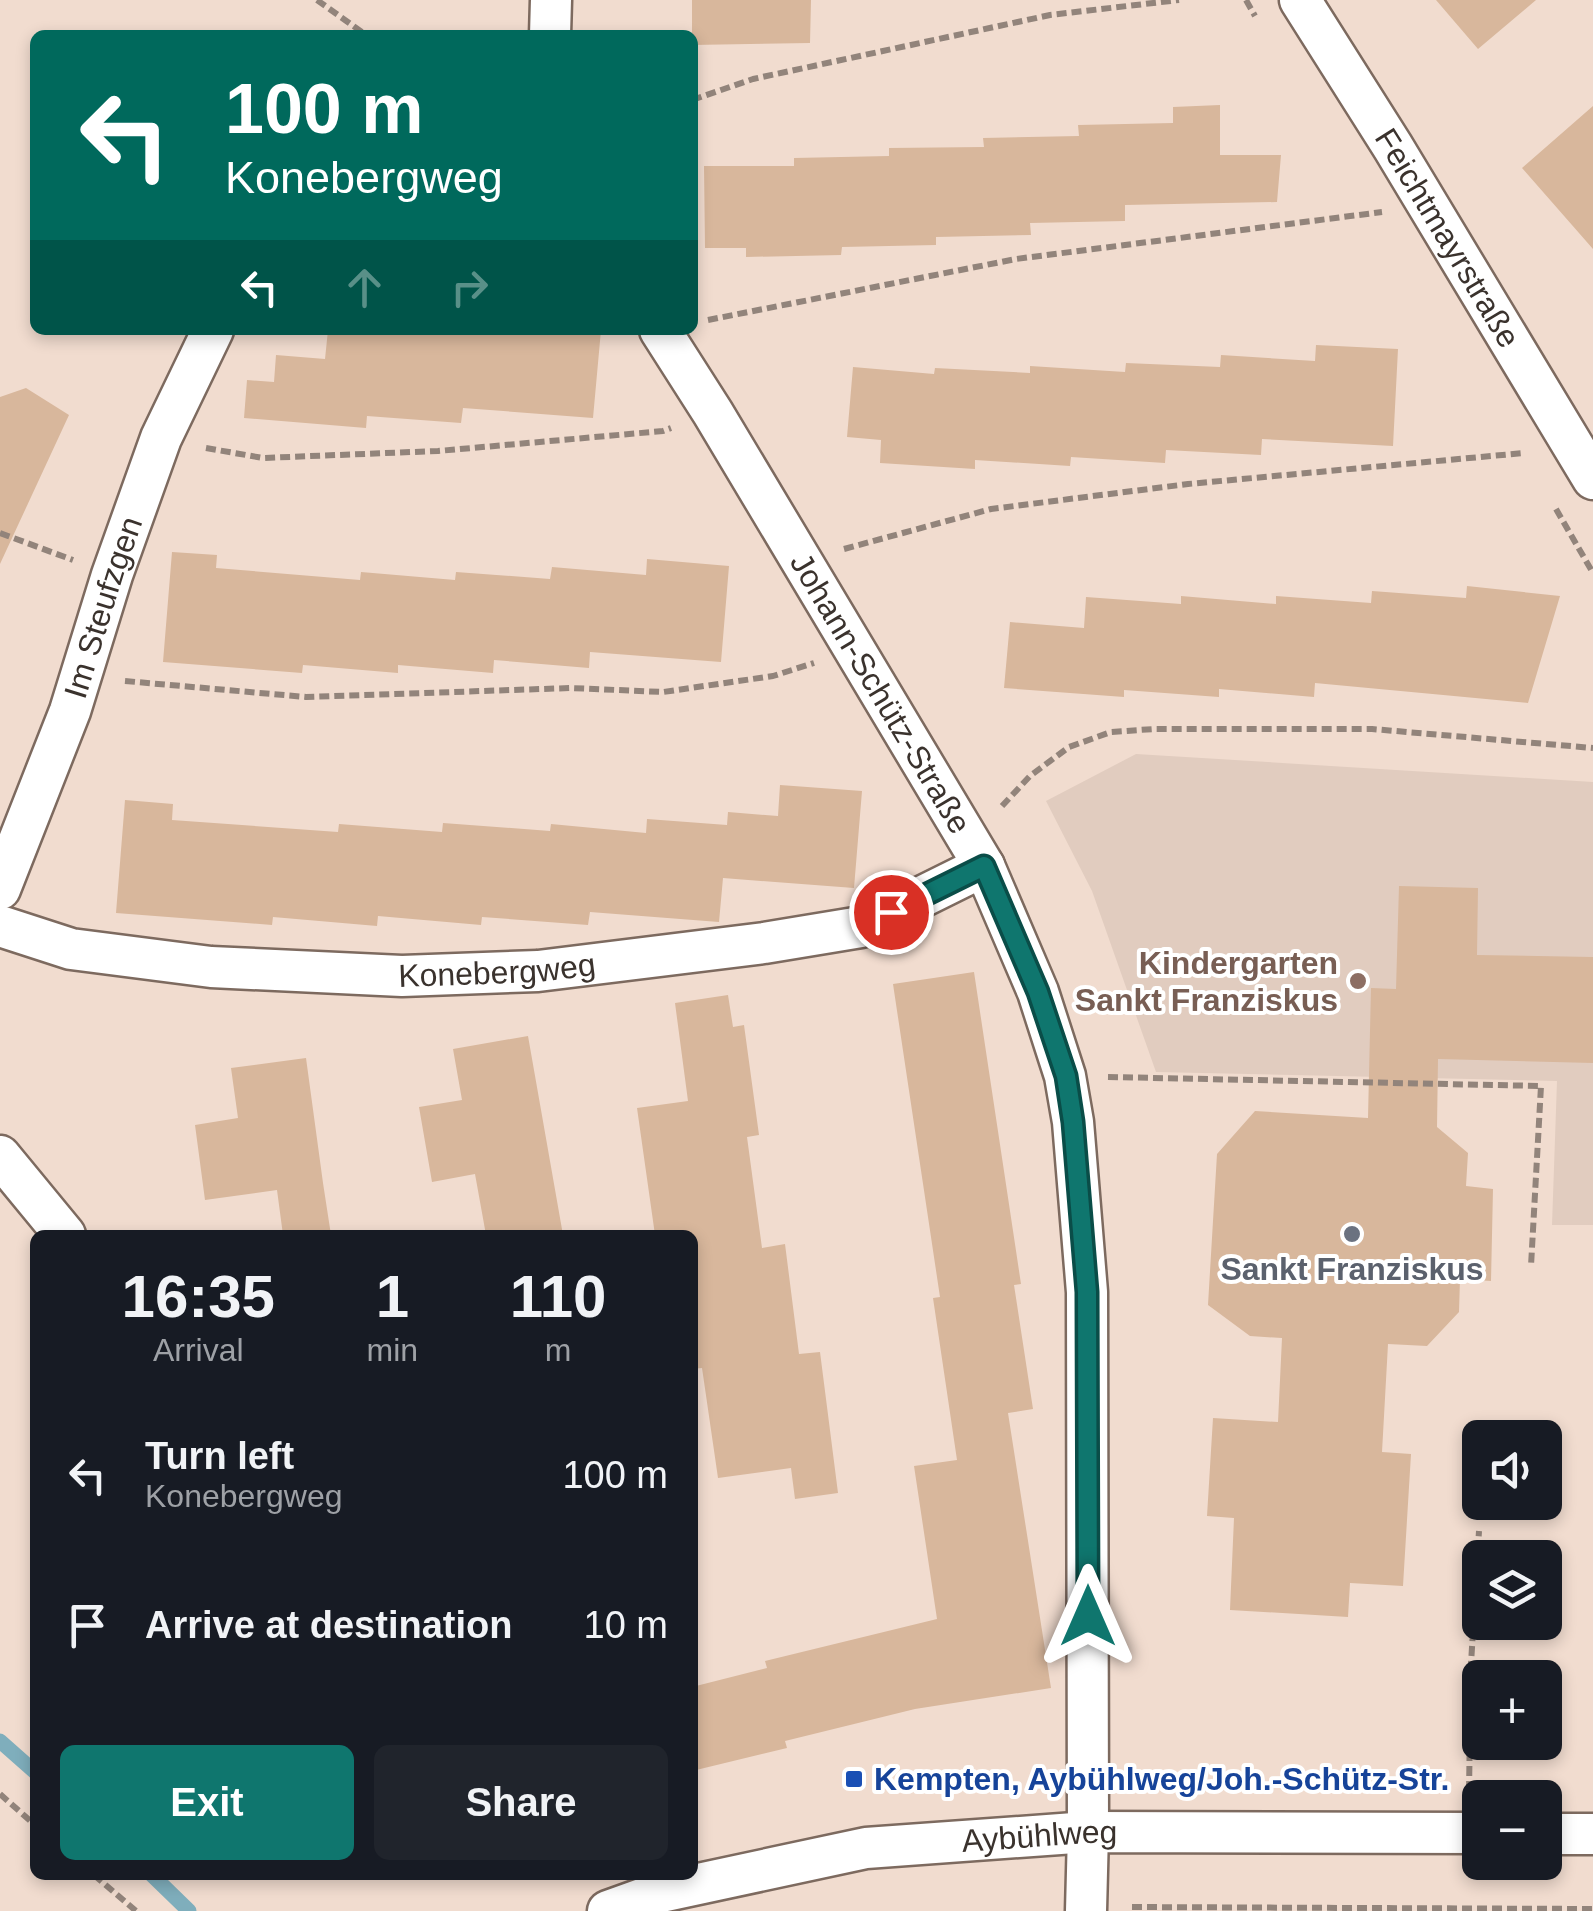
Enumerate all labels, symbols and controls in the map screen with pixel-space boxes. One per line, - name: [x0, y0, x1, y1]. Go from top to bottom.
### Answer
- icon: left: [60, 70, 190, 200]
- text: 100 m: [225, 70, 423, 148]
- street label: Feichtmayrstraße: [1368, 122, 1527, 354]
- text: Konebergweg: [225, 152, 503, 203]
- icon: left: [232, 260, 287, 315]
- icon: ahead: [337, 260, 392, 315]
- icon: right: [442, 260, 497, 315]
- street label: Im Steufzgen: [57, 512, 149, 702]
- street label: Johann-Schütz-Straße: [783, 547, 978, 840]
- pin: [849, 870, 934, 955]
- icon: arrive: [864, 885, 919, 940]
- place label: Kindergarten Sankt Franziskus: [1075, 945, 1338, 1018]
- street label: Konebergweg: [398, 946, 597, 994]
- marker: Kindergarten Sankt Franziskus: [1347, 970, 1369, 992]
- marker: Sankt Franziskus: [1341, 1223, 1363, 1245]
- place label: Sankt Franziskus: [1220, 1251, 1484, 1287]
- text: 16:35: [122, 1263, 275, 1330]
- text: 1: [376, 1263, 409, 1330]
- text: 110: [510, 1263, 606, 1330]
- text: Arrival: [153, 1332, 244, 1368]
- text: min: [367, 1332, 418, 1368]
- text: m: [545, 1332, 571, 1368]
- map controls: [1462, 1420, 1562, 1880]
- button: sound: [1462, 1420, 1562, 1520]
- text: Turn left: [145, 1435, 294, 1477]
- icon: left: [60, 1448, 115, 1503]
- text: 100 m: [562, 1454, 668, 1496]
- text: Konebergweg: [145, 1478, 342, 1514]
- button: layers: [1462, 1540, 1562, 1640]
- position arrow: [1036, 1564, 1140, 1668]
- icon: arrive: [60, 1598, 115, 1653]
- text: Arrive at destination: [145, 1604, 512, 1646]
- text: 10 m: [584, 1604, 668, 1646]
- button: +: [1462, 1660, 1562, 1760]
- button: Exit: [60, 1745, 354, 1860]
- button: Share: [374, 1745, 668, 1860]
- place label: Kempten, Aybühlweg/Joh.-Schütz-Str.: [874, 1761, 1449, 1797]
- marker: Kempten, Aybühlweg/Joh.-Schütz-Str.: [843, 1768, 865, 1790]
- button: −: [1462, 1780, 1562, 1880]
- street label: Aybühlweg: [961, 1814, 1117, 1859]

